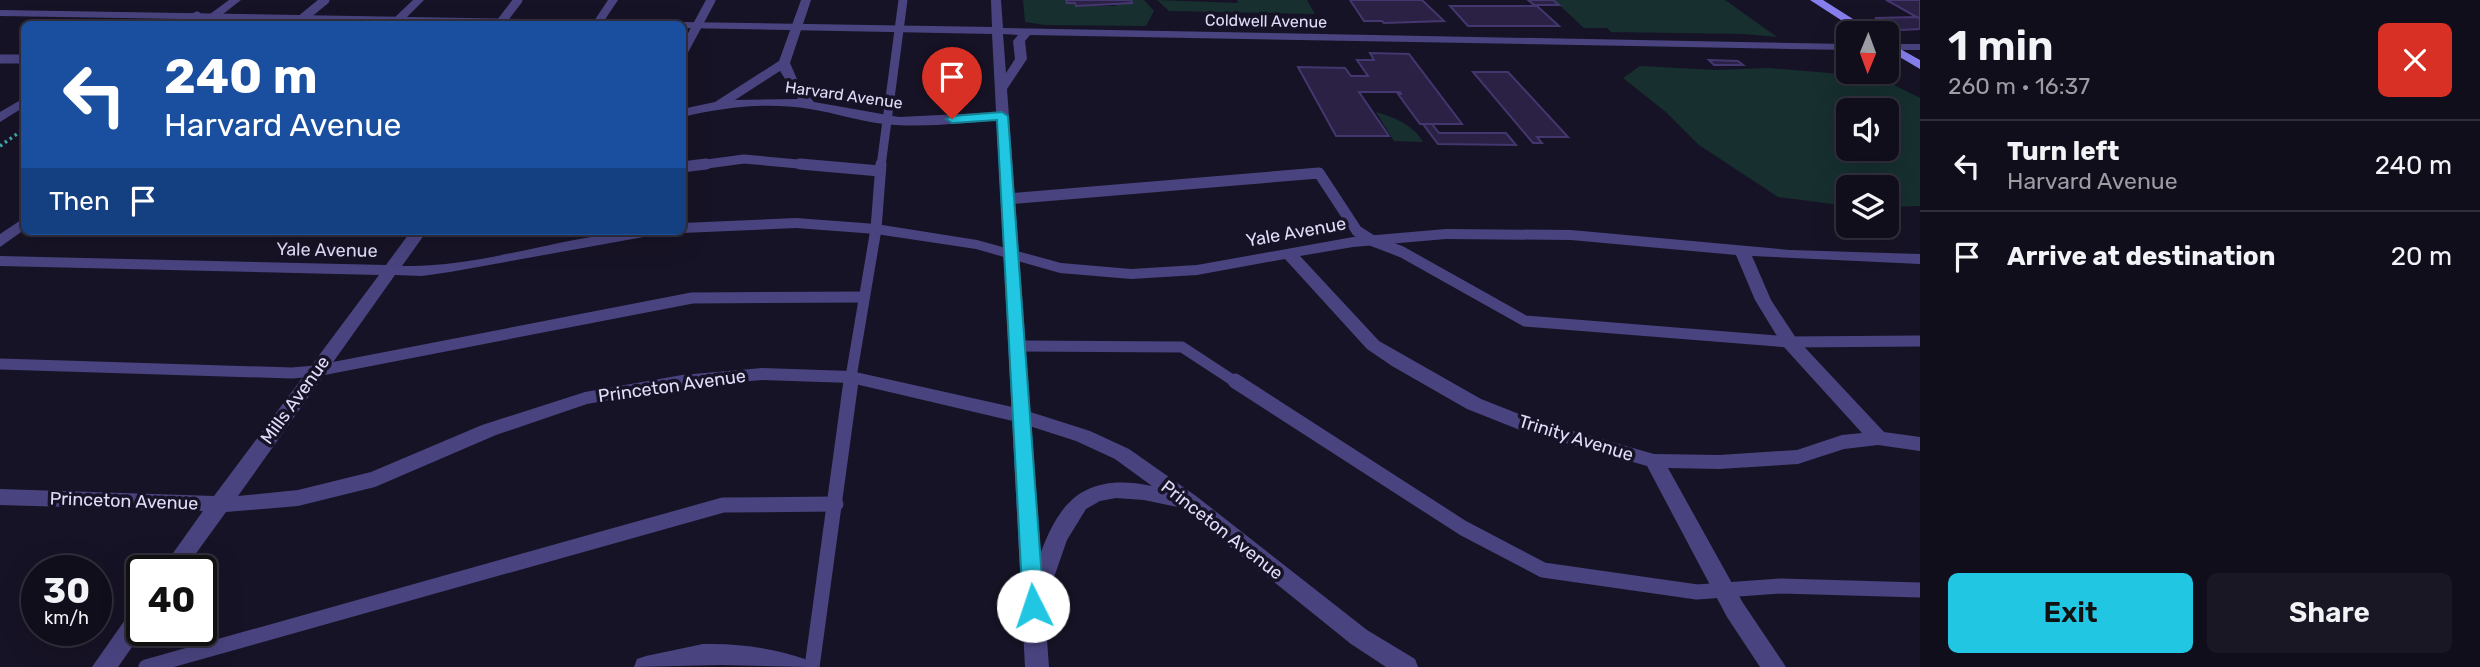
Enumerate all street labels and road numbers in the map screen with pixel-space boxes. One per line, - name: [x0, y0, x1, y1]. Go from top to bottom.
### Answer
- street label: Coldwell Avenue: [1205, 10, 1327, 32]
- street label: Harvard Avenue: [784, 77, 904, 113]
- street label: Yale Avenue: [1244, 212, 1348, 252]
- street label: Yale Avenue: [276, 238, 378, 262]
- street label: Mills Avenue: [256, 352, 334, 448]
- street label: Princeton Avenue: [597, 365, 747, 407]
- street label: Trinity Avenue: [1516, 410, 1636, 466]
- street label: Princeton Avenue: [1157, 476, 1287, 584]
- street label: Princeton Avenue: [49, 487, 199, 515]

